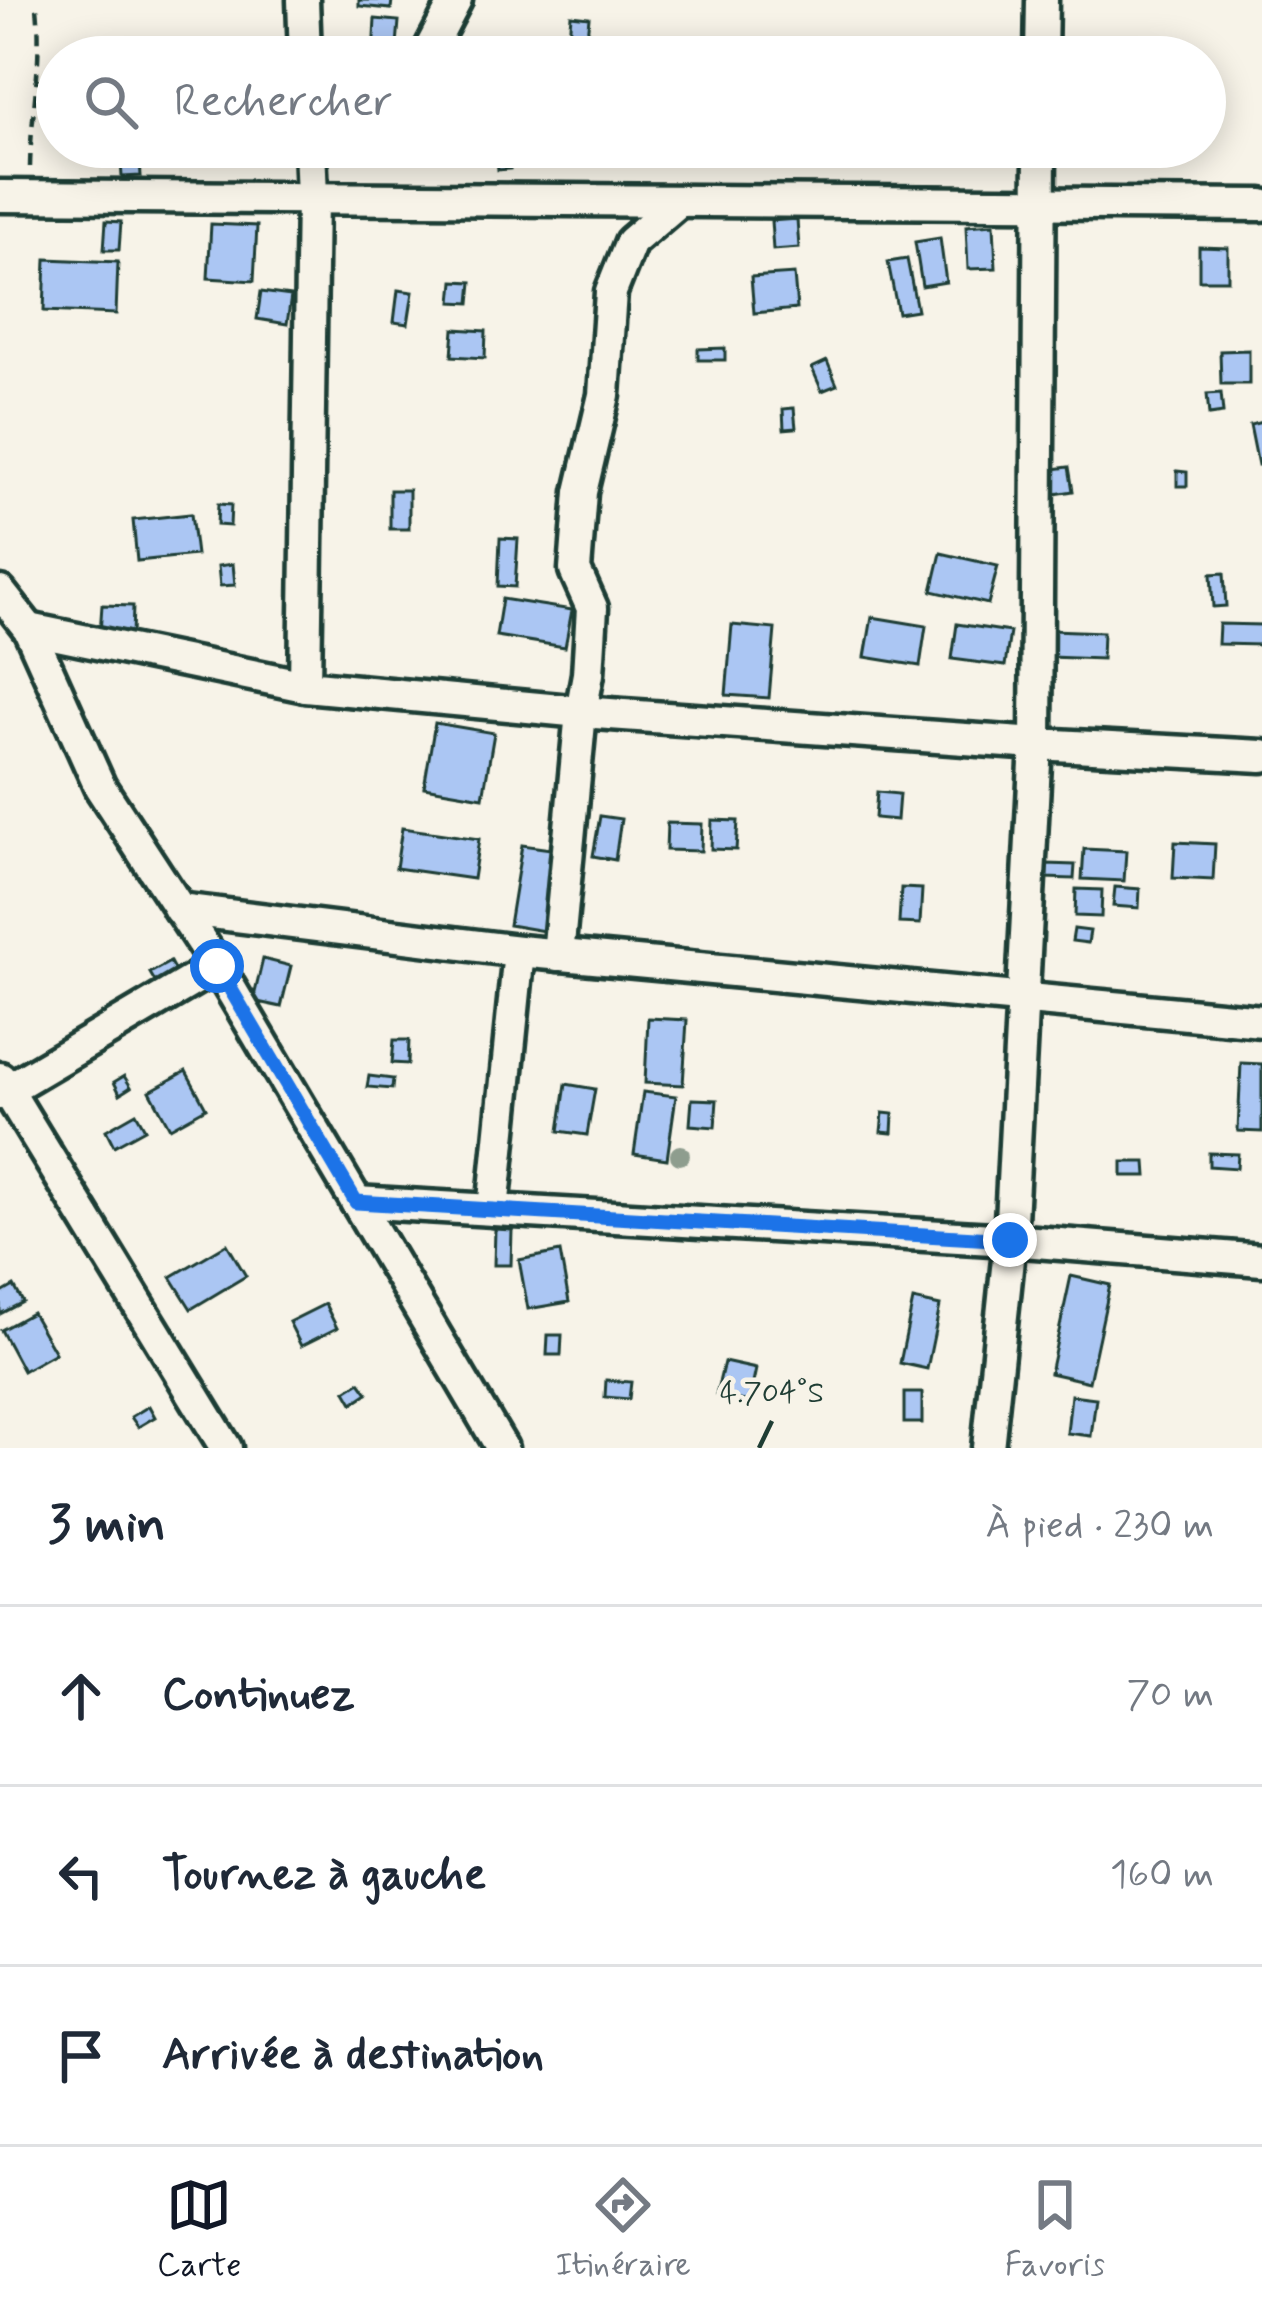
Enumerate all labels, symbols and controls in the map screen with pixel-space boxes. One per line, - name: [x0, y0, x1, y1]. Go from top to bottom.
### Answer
- search box: [36, 36, 1226, 168]
- icon: search: [78, 69, 144, 135]
- text: Rechercher: [174, 73, 393, 132]
- route start: [190, 939, 244, 993]
- route end: [983, 1213, 1037, 1267]
- text: 4.704°S: [720, 1374, 824, 1413]
- text: 3 min: [48, 1493, 166, 1559]
- text: À pied · 230 m: [986, 1501, 1214, 1552]
- icon: ahead: [48, 1663, 114, 1729]
- text: Continuez: [162, 1666, 355, 1725]
- text: 70 m: [1126, 1670, 1214, 1721]
- icon: left: [48, 1843, 114, 1909]
- text: Tournez à gauche: [162, 1846, 486, 1905]
- text: 160 m: [1110, 1850, 1214, 1901]
- icon: arrive: [48, 2023, 114, 2089]
- text: Arrivée à destination: [162, 2026, 544, 2085]
- tab: Carte: [157, 2172, 242, 2288]
- tab: Itinéraire: [555, 2172, 691, 2288]
- tab: Favoris: [1005, 2172, 1105, 2288]

